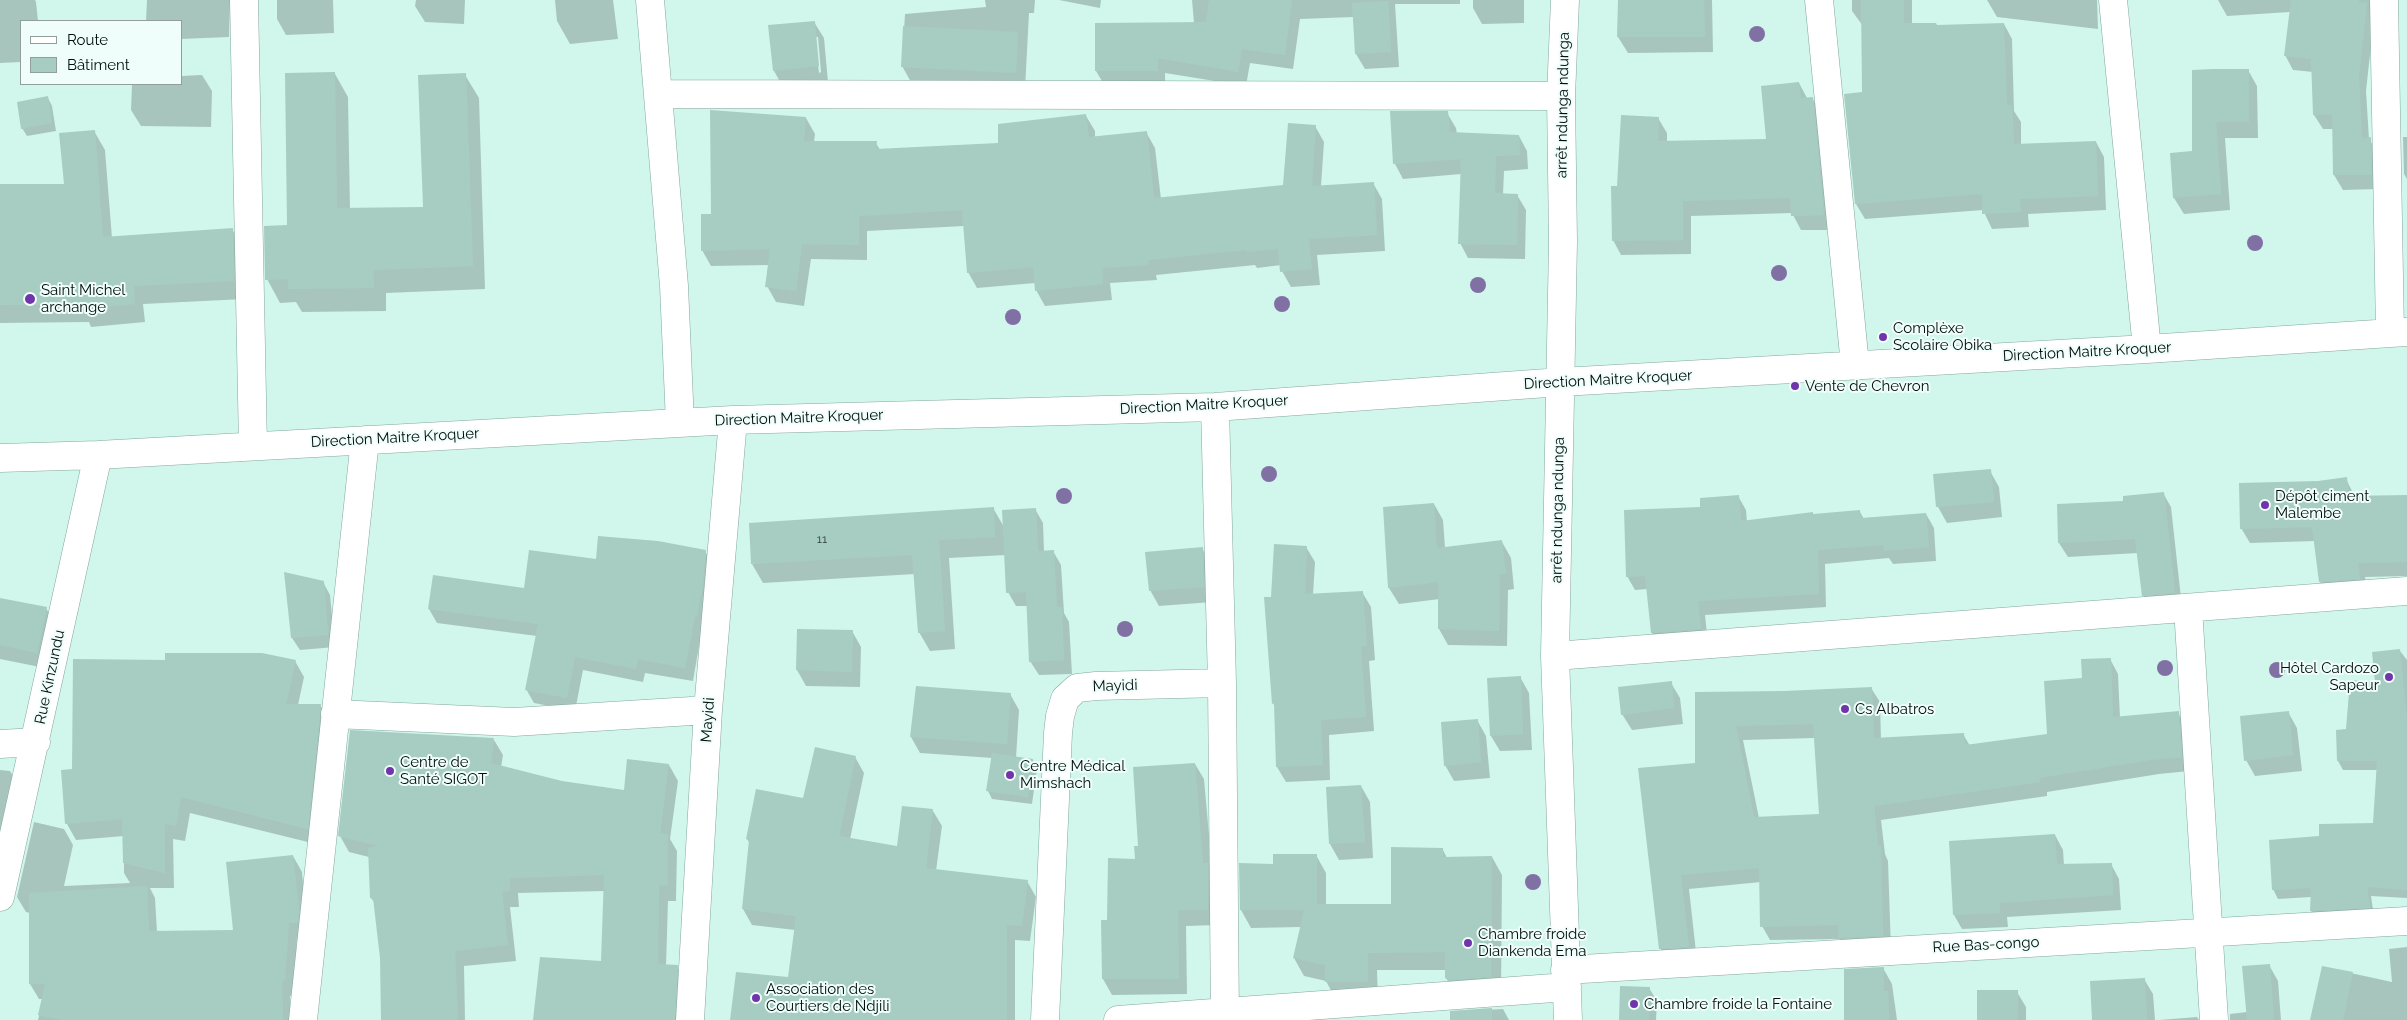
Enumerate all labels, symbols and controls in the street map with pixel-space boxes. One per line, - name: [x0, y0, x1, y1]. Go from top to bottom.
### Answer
- legend: [20, 20, 182, 85]
- text: Route: [67, 31, 108, 49]
- street label: arrêt ndunga ndunga: [1553, 32, 1573, 178]
- text: Bâtiment: [67, 56, 130, 74]
- place label: Saint Michel archange: [41, 281, 125, 316]
- marker: Saint Michel archange: [23, 292, 37, 306]
- place label: Complèxe Scolaire Obika: [1893, 319, 1992, 354]
- marker: Complèxe Scolaire Obika: [1877, 331, 1889, 343]
- street label: Direction Maitre Kroquer: [2002, 339, 2172, 365]
- street label: Direction Maitre Kroquer: [1523, 367, 1693, 393]
- place label: Vente de Chevron: [1805, 377, 1929, 395]
- marker: Vente de Chevron: [1789, 380, 1801, 392]
- street label: Direction Maitre Kroquer: [1119, 392, 1289, 418]
- street label: Direction Maitre Kroquer: [714, 406, 884, 430]
- street label: Direction Maitre Kroquer: [310, 425, 480, 451]
- street label: arrêt ndunga ndunga: [1548, 437, 1568, 583]
- place label: Dépôt ciment Malembe: [2275, 487, 2369, 522]
- marker: Dépôt ciment Malembe: [2259, 499, 2271, 511]
- house number: 11: [817, 532, 827, 546]
- street label: Rue Kinzundu: [31, 628, 69, 726]
- place label: Hôtel Cardozo Sapeur: [2280, 659, 2379, 694]
- marker: Hôtel Cardozo Sapeur: [2383, 671, 2395, 683]
- street label: Mayidi: [1092, 676, 1138, 696]
- street label: Mayidi: [697, 697, 719, 743]
- place label: Cs Albatros: [1855, 700, 1934, 718]
- marker: Cs Albatros: [1839, 703, 1851, 715]
- place label: Centre de Santé SIGOT: [400, 753, 487, 788]
- place label: Centre Médical Mimshach: [1020, 757, 1125, 792]
- marker: Centre de Santé SIGOT: [384, 765, 396, 777]
- marker: Centre Médical Mimshach: [1004, 769, 1016, 781]
- place label: Chambre froide Diankenda Ema: [1478, 925, 1586, 960]
- street label: Rue Bas-congo: [1932, 933, 2040, 957]
- marker: Chambre froide Diankenda Ema: [1462, 937, 1474, 949]
- place label: Association des Courtiers de Ndjili: [766, 980, 890, 1015]
- marker: Association des Courtiers de Ndjili: [750, 992, 762, 1004]
- place label: Chambre froide la Fontaine: [1644, 995, 1832, 1013]
- marker: Chambre froide la Fontaine: [1628, 998, 1640, 1010]

